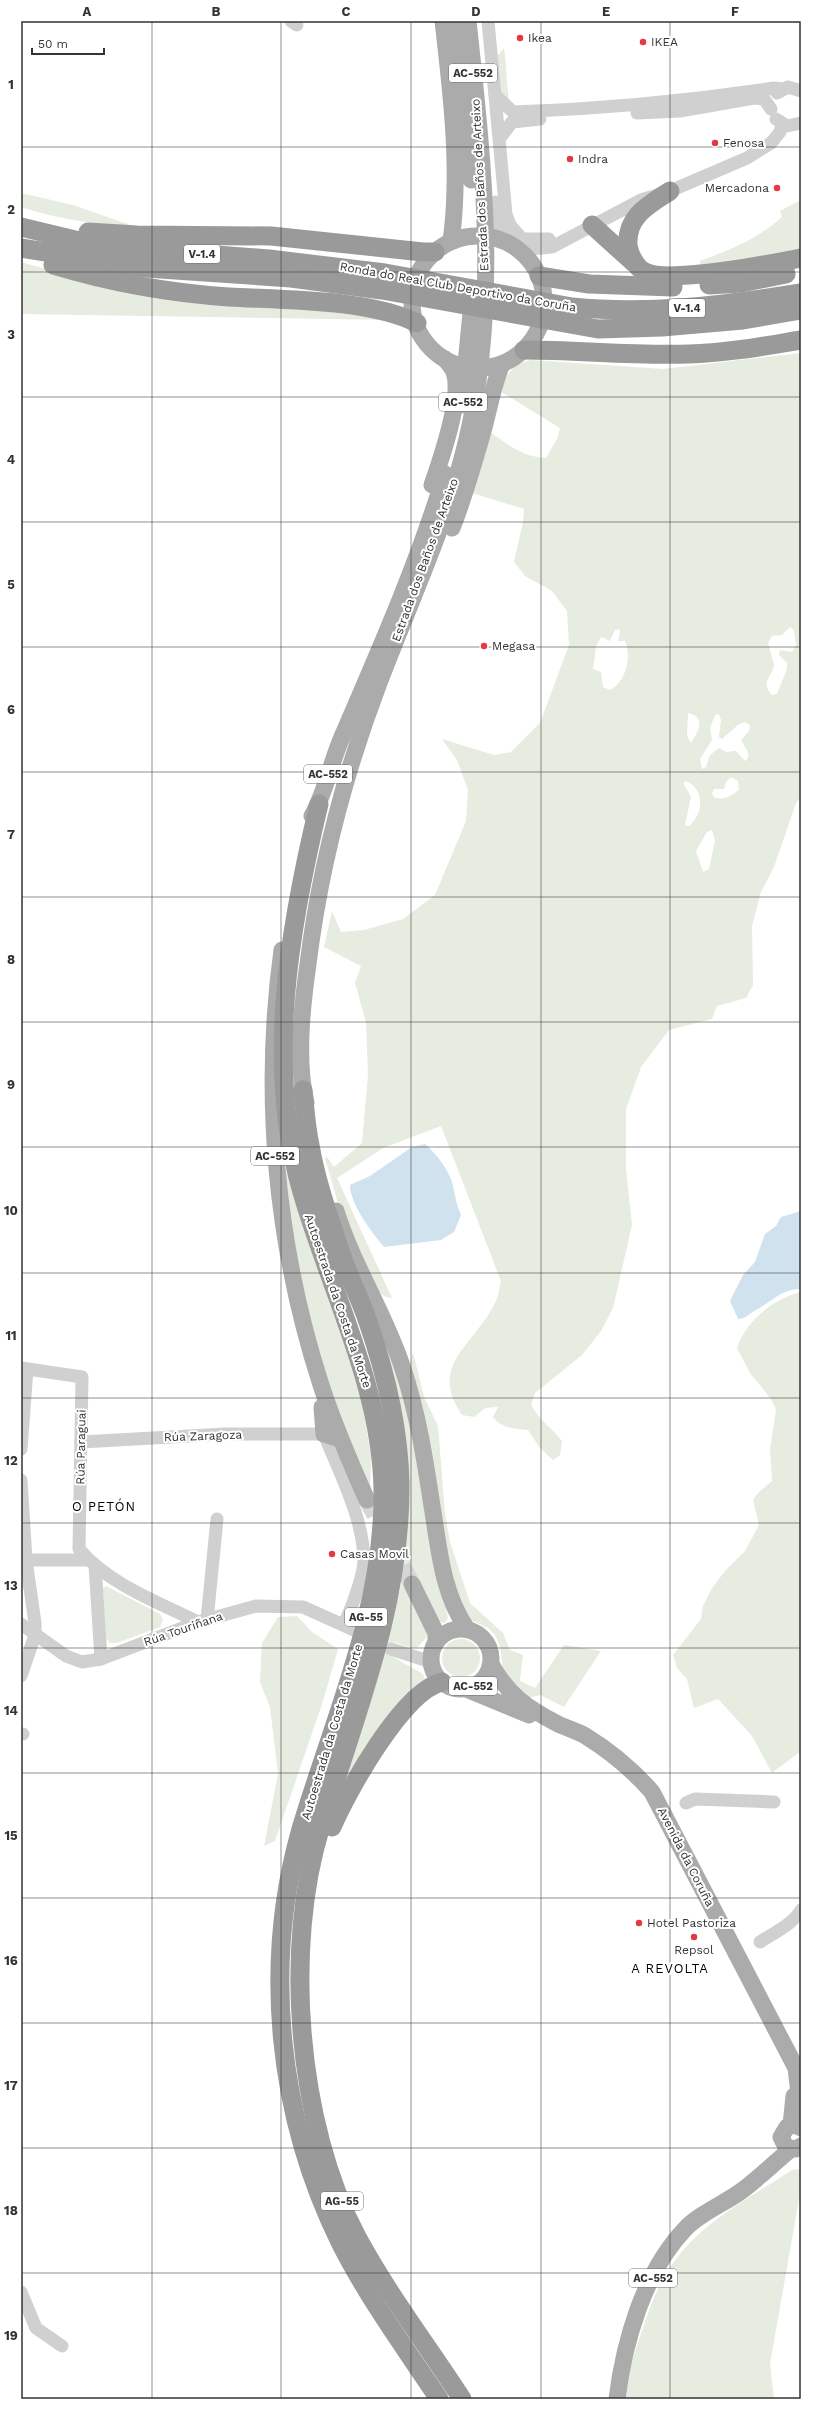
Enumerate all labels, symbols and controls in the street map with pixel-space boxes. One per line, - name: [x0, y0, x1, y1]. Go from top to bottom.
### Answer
- text: A: [83, 4, 92, 19]
- text: B: [212, 4, 221, 19]
- text: C: [342, 4, 351, 19]
- text: D: [471, 4, 481, 19]
- text: E: [602, 4, 610, 19]
- text: F: [731, 4, 739, 19]
- scale bar: [32, 30, 104, 56]
- place label: Ikea: [528, 31, 552, 45]
- marker: Ikea: [515, 33, 525, 43]
- place label: IKEA: [651, 35, 678, 49]
- text: 50 m: [38, 37, 68, 51]
- marker: IKEA: [638, 37, 648, 47]
- road number: AC-552: [449, 64, 497, 82]
- text: 1: [8, 77, 14, 92]
- street label: Estrada dos Baños de Arteixo: [468, 99, 492, 271]
- place label: Fenosa: [723, 136, 765, 150]
- marker: Fenosa: [710, 138, 720, 148]
- place label: Indra: [578, 152, 608, 166]
- marker: Indra: [565, 154, 575, 164]
- place label: Mercadona: [705, 181, 769, 195]
- marker: Mercadona: [772, 183, 782, 193]
- text: 2: [7, 202, 15, 217]
- road number: V-1.4: [184, 245, 220, 263]
- street label: Ronda do Real Club Deportivo da Coruña: [339, 259, 577, 315]
- road number: V-1.4: [669, 299, 705, 317]
- text: 3: [7, 327, 15, 342]
- road number: AC-552: [439, 393, 487, 411]
- text: 4: [7, 452, 16, 467]
- street label: Estrada dos Baños de Arteixo: [389, 477, 461, 643]
- text: 5: [7, 577, 15, 592]
- place label: Megasa: [492, 639, 536, 653]
- marker: Megasa: [479, 641, 489, 651]
- text: 6: [7, 702, 15, 717]
- road number: AC-552: [304, 765, 352, 783]
- text: 7: [7, 827, 15, 842]
- text: 8: [7, 952, 15, 967]
- text: 9: [7, 1077, 15, 1092]
- road number: AC-552: [251, 1147, 299, 1165]
- text: 10: [4, 1203, 18, 1218]
- street label: Autoestrada da Costa da Morte: [302, 1212, 374, 1390]
- text: 11: [5, 1328, 17, 1343]
- street label: Rúa Paraguai: [73, 1409, 89, 1485]
- street label: Rúa Zaragoza: [164, 1428, 243, 1444]
- text: 12: [4, 1453, 18, 1468]
- district label: O PETÓN: [72, 1498, 136, 1514]
- place label: Casas Movil: [340, 1547, 409, 1561]
- marker: Casas Movil: [327, 1549, 337, 1559]
- text: 13: [4, 1578, 18, 1593]
- road number: AG-55: [345, 1608, 387, 1626]
- street label: Rúa Touriñana: [142, 1609, 225, 1649]
- street label: Autoestrada da Costa da Morte: [299, 1642, 365, 1821]
- road number: AC-552: [449, 1677, 497, 1695]
- text: 14: [4, 1703, 19, 1718]
- street label: Avenida da Coruña: [655, 1805, 717, 1909]
- text: 15: [4, 1828, 18, 1843]
- place label: Hotel Pastoriza: [647, 1916, 736, 1930]
- marker: Hotel Pastoriza: [634, 1918, 644, 1928]
- marker: Repsol: [689, 1932, 699, 1942]
- place label: Repsol: [674, 1943, 714, 1957]
- text: 16: [4, 1953, 18, 1968]
- district label: A REVOLTA: [631, 1961, 709, 1976]
- text: 17: [4, 2078, 18, 2093]
- road number: AG-55: [321, 2192, 363, 2210]
- text: 18: [4, 2203, 18, 2218]
- road number: AC-552: [629, 2269, 677, 2287]
- text: 19: [4, 2328, 18, 2343]

